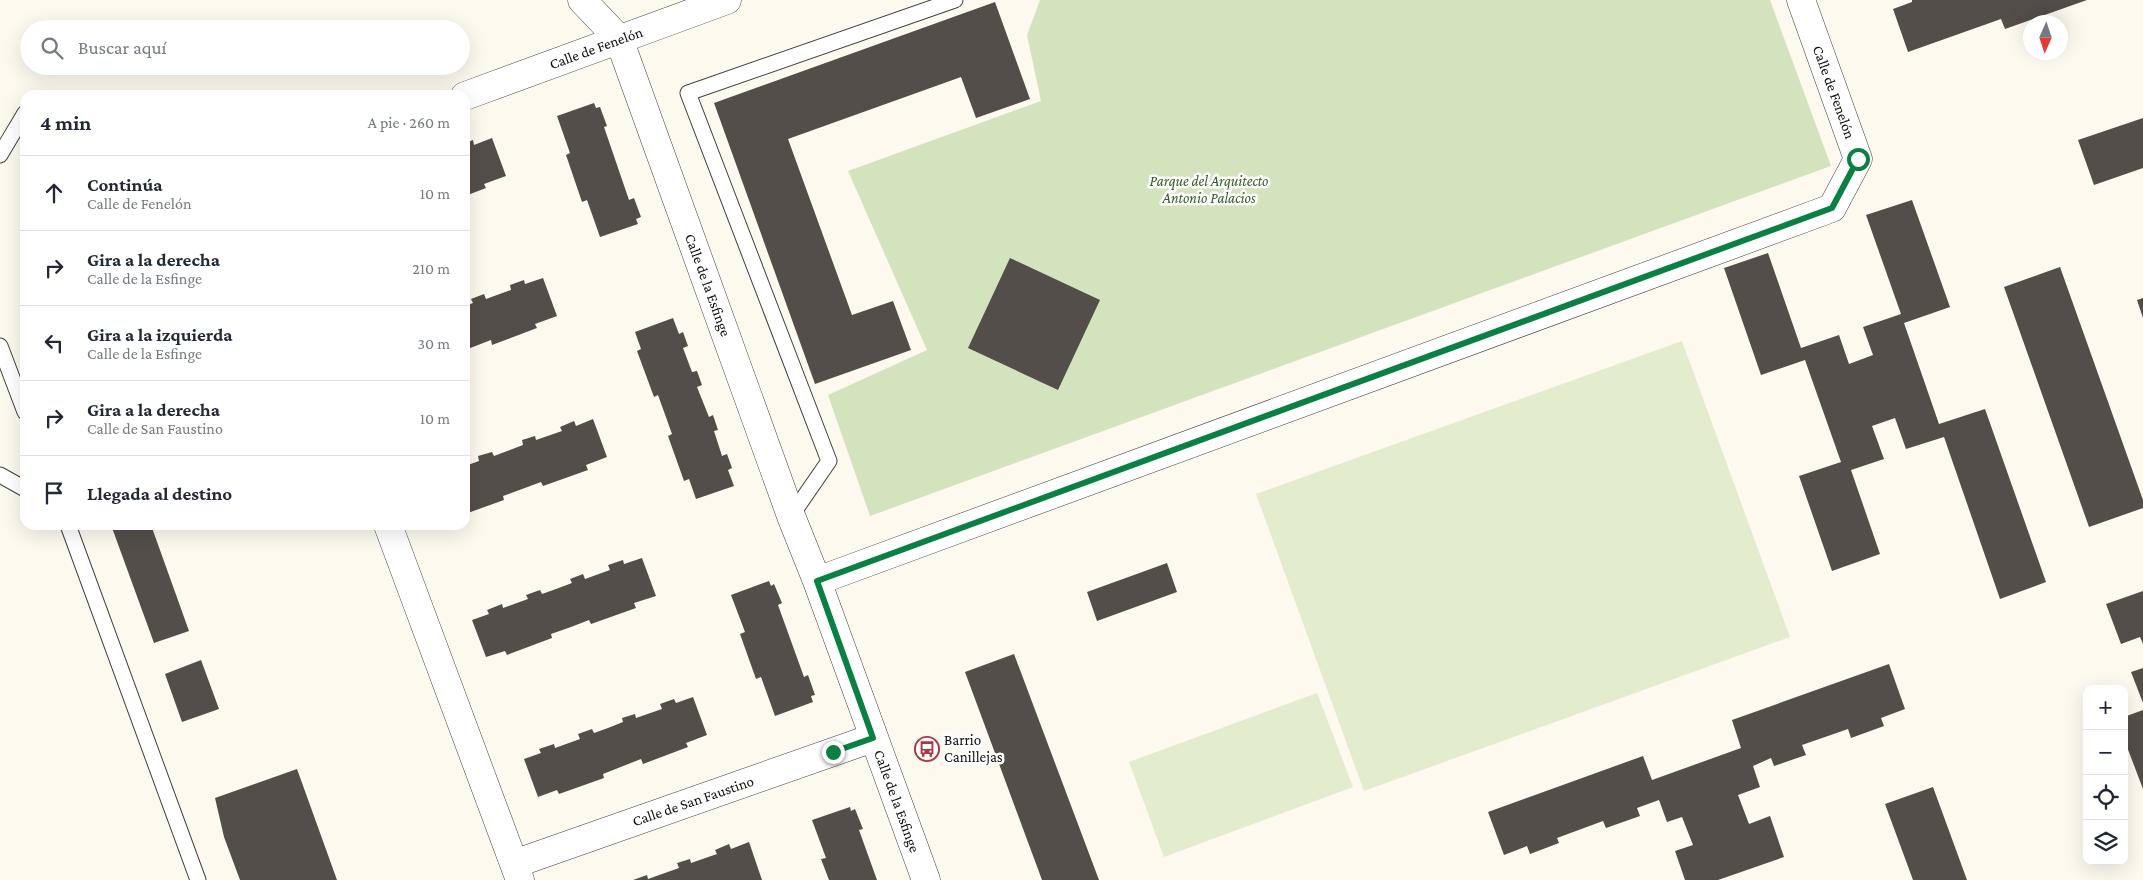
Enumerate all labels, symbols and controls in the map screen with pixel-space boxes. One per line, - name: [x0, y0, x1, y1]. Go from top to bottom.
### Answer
- north arrow: [2023, 15, 2068, 60]
- search box: [20, 20, 470, 75]
- street label: Calle de Fenelón: [547, 24, 645, 72]
- icon: search: [38, 34, 66, 62]
- text: Buscar aquí: [78, 37, 167, 58]
- street label: Calle de Fenelón: [1810, 43, 1858, 141]
- text: 4 min: [40, 111, 91, 135]
- text: A pie · 260 m: [368, 114, 450, 131]
- route start: [1847, 148, 1870, 171]
- park label: Parque del Arquitecto Antonio Palacios: [1150, 173, 1268, 206]
- text: Continúa: [87, 174, 163, 195]
- icon: ahead: [40, 179, 68, 207]
- text: 10 m: [420, 185, 450, 202]
- text: Calle de Fenelón: [87, 195, 192, 212]
- street label: Calle de la Esfinge: [681, 232, 734, 339]
- text: Gira a la derecha: [87, 249, 220, 270]
- icon: right: [40, 254, 68, 282]
- text: 210 m: [412, 260, 450, 277]
- text: Calle de la Esfinge: [87, 270, 202, 287]
- text: Gira a la izquierda: [87, 324, 233, 345]
- icon: left: [40, 329, 68, 357]
- text: 30 m: [418, 335, 450, 352]
- text: Calle de la Esfinge: [87, 345, 202, 362]
- text: Gira a la derecha: [87, 399, 220, 420]
- icon: right: [40, 404, 68, 432]
- text: 10 m: [420, 410, 450, 427]
- text: Calle de San Faustino: [87, 420, 223, 437]
- icon: arrive: [40, 479, 68, 507]
- text: Llegada al destino: [87, 483, 232, 504]
- map controls: [2083, 685, 2128, 865]
- button: +: [2083, 685, 2128, 730]
- button: −: [2083, 730, 2128, 775]
- place label: Barrio Canillejas: [944, 732, 1003, 766]
- bus stop icon: Barrio Canillejas: [914, 736, 940, 762]
- route end: [822, 741, 845, 764]
- street label: Calle de la Esfinge: [870, 748, 923, 855]
- street label: Calle de San Faustino: [630, 773, 756, 829]
- button: locate: [2083, 775, 2128, 820]
- button: layers: [2083, 820, 2128, 865]

